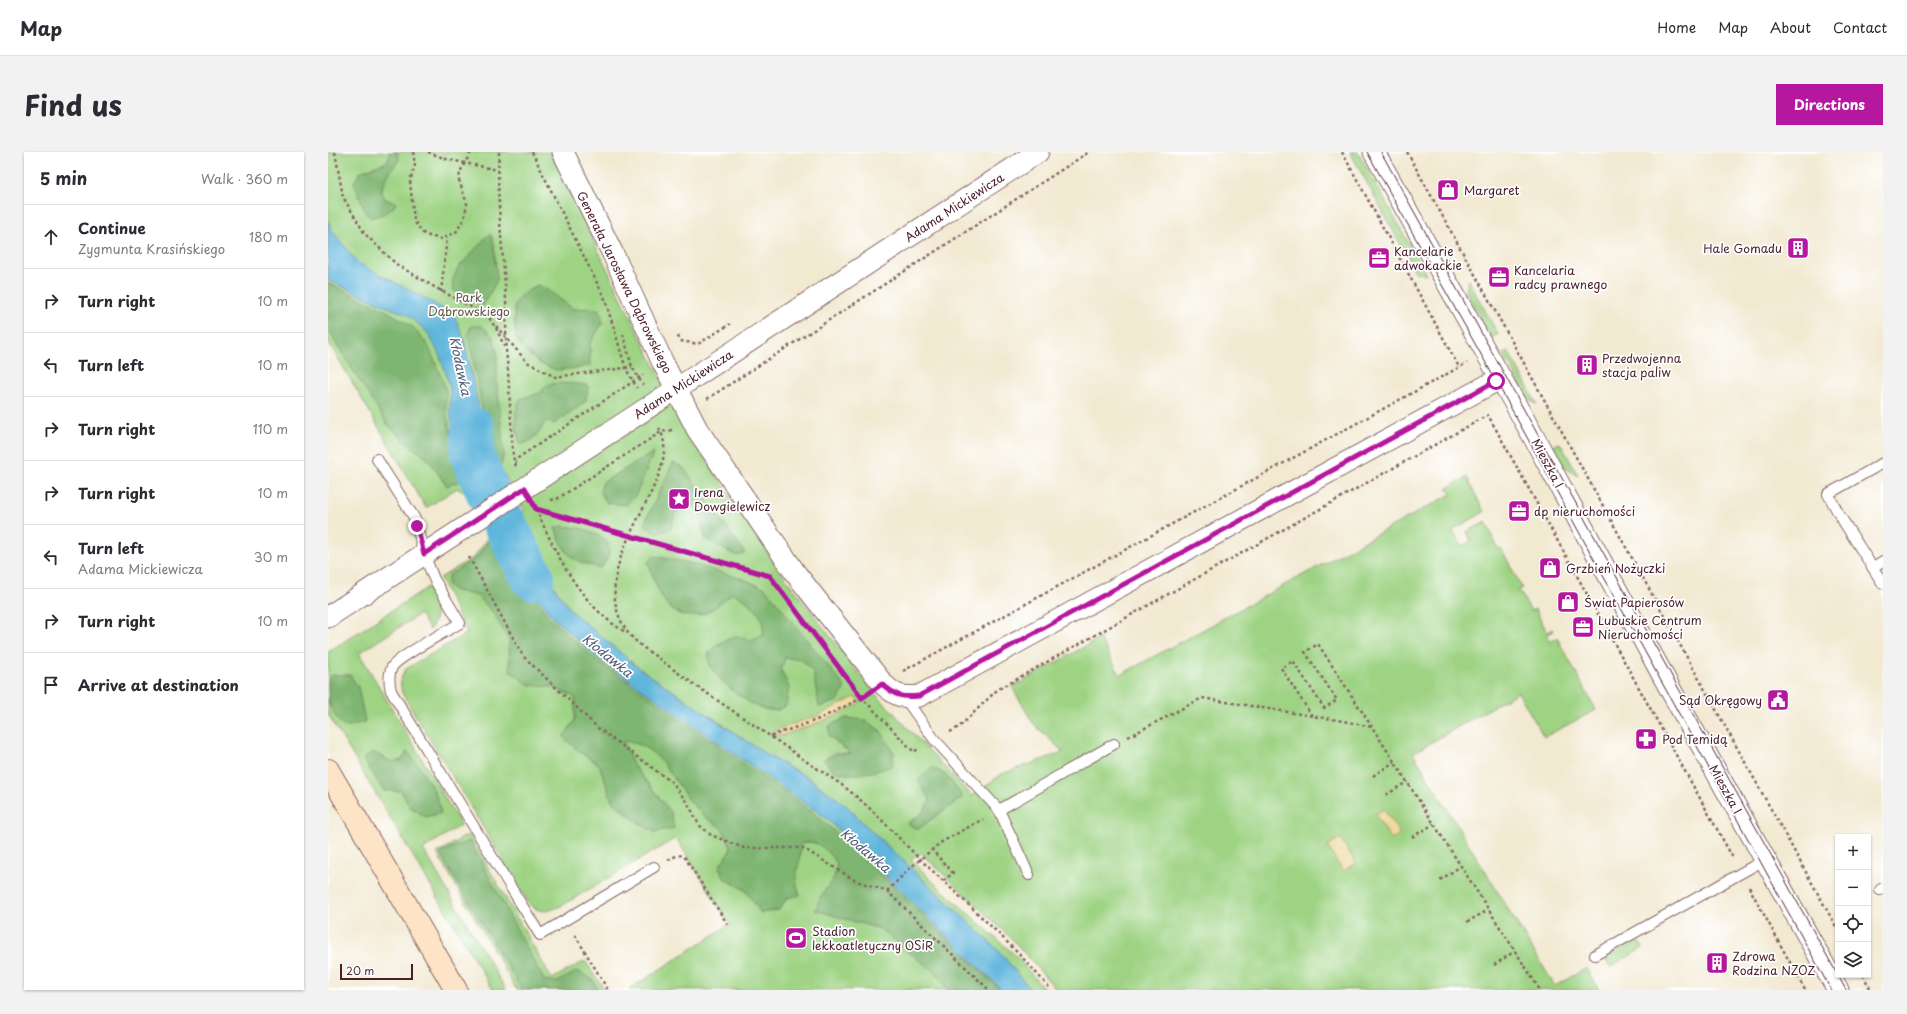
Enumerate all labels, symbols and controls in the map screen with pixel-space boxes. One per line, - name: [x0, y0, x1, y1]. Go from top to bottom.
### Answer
- text: Map: [20, 14, 62, 42]
- text: Home: [1657, 17, 1696, 38]
- text: Map: [1718, 17, 1748, 38]
- text: About: [1770, 17, 1811, 38]
- text: Contact: [1833, 17, 1887, 38]
- text: Find us: [24, 83, 122, 126]
- button: Directions: [1776, 84, 1883, 125]
- text: 5 min: [40, 165, 87, 191]
- street label: Adama Mickiewicza: [901, 168, 1007, 246]
- text: Walk · 360 m: [201, 169, 288, 188]
- shop icon: Margaret: [1435, 177, 1461, 203]
- place label: Margaret: [1464, 181, 1520, 199]
- street label: Generała Jarosława Dąbrowskiego: [573, 188, 677, 376]
- text: Continue: [78, 216, 146, 239]
- icon: ahead: [40, 226, 62, 248]
- text: 180 m: [249, 227, 288, 246]
- building icon: Hale Gomadu: [1785, 235, 1811, 261]
- text: Zygmunta Krasińskiego: [78, 239, 225, 258]
- place label: Hale Gomadu: [1703, 239, 1782, 257]
- place label: Kancelarie adwokackie: [1394, 242, 1462, 274]
- office icon: Kancelarie adwokackie: [1366, 245, 1392, 271]
- place label: Kancelaria radcy prawnego: [1514, 261, 1607, 293]
- office icon: Kancelaria radcy prawnego: [1486, 264, 1512, 290]
- park label: Park Dąbrowskiego: [428, 288, 510, 320]
- text: Turn right: [78, 289, 155, 312]
- icon: right: [40, 290, 62, 312]
- text: 10 m: [258, 291, 288, 310]
- water label: Kłodawka: [445, 335, 477, 398]
- street label: Adama Mickiewicza: [630, 345, 736, 423]
- place label: Przedwojenna stacja paliw: [1602, 349, 1682, 381]
- building icon: Przedwojenna stacja paliw: [1574, 352, 1600, 378]
- text: Turn left: [78, 353, 144, 376]
- icon: left: [40, 354, 62, 376]
- text: 10 m: [258, 355, 288, 374]
- route start: [1487, 372, 1505, 390]
- text: Turn right: [78, 417, 155, 440]
- icon: right: [40, 418, 62, 440]
- text: 110 m: [253, 419, 288, 438]
- street label: Mieszka I: [1527, 435, 1569, 491]
- text: Turn right: [78, 481, 155, 504]
- icon: right: [40, 482, 62, 504]
- text: 10 m: [258, 483, 288, 502]
- place label: Irena Dowgielewicz: [694, 483, 770, 515]
- place icon: Irena Dowgielewicz: [666, 486, 692, 512]
- office icon: dp nieruchomości: [1506, 498, 1532, 524]
- place label: dp nieruchomości: [1534, 502, 1635, 520]
- route end: [408, 517, 426, 535]
- text: Turn left: [78, 536, 144, 559]
- icon: left: [40, 546, 62, 568]
- text: 30 m: [254, 547, 288, 566]
- shop icon: Grzbień Nożyczki: [1537, 555, 1563, 581]
- text: Adama Mickiewicza: [78, 559, 203, 578]
- place label: Grzbień Nożyczki: [1566, 559, 1665, 577]
- shop icon: Świat Papierosów: [1555, 589, 1581, 615]
- place label: Świat Papierosów: [1584, 593, 1685, 611]
- text: Turn right: [78, 609, 155, 632]
- icon: right: [40, 610, 62, 632]
- text: 10 m: [258, 611, 288, 630]
- place label: Lubuskie Centrum Nieruchomości: [1598, 611, 1702, 643]
- office icon: Lubuskie Centrum Nieruchomości: [1570, 614, 1596, 640]
- water label: Kłodawka: [579, 629, 638, 682]
- text: Arrive at destination: [78, 673, 239, 696]
- icon: arrive: [40, 674, 62, 696]
- public building icon: Sąd Okręgowy: [1765, 687, 1791, 713]
- place label: Sąd Okręgowy: [1679, 691, 1762, 709]
- pharmacy icon: Pod Temidą: [1633, 726, 1659, 752]
- place label: Pod Temidą: [1662, 730, 1728, 748]
- street label: Mieszka I: [1705, 761, 1747, 817]
- water label: Kłodawka: [837, 823, 896, 877]
- map controls: [1835, 834, 1871, 978]
- button: +: [1835, 834, 1871, 870]
- button: −: [1835, 870, 1871, 906]
- button: locate: [1835, 906, 1871, 942]
- place label: Stadion lekkoatletyczny OSiR: [812, 922, 933, 954]
- sports icon: Stadion lekkoatletyczny OSiR: [783, 925, 809, 951]
- button: layers: [1835, 942, 1871, 978]
- place label: Zdrowa Rodzina NZOZ: [1732, 947, 1815, 979]
- building icon: Zdrowa Rodzina NZOZ: [1704, 950, 1730, 976]
- scale bar: [340, 962, 413, 981]
- text: 20 m: [346, 962, 374, 979]

